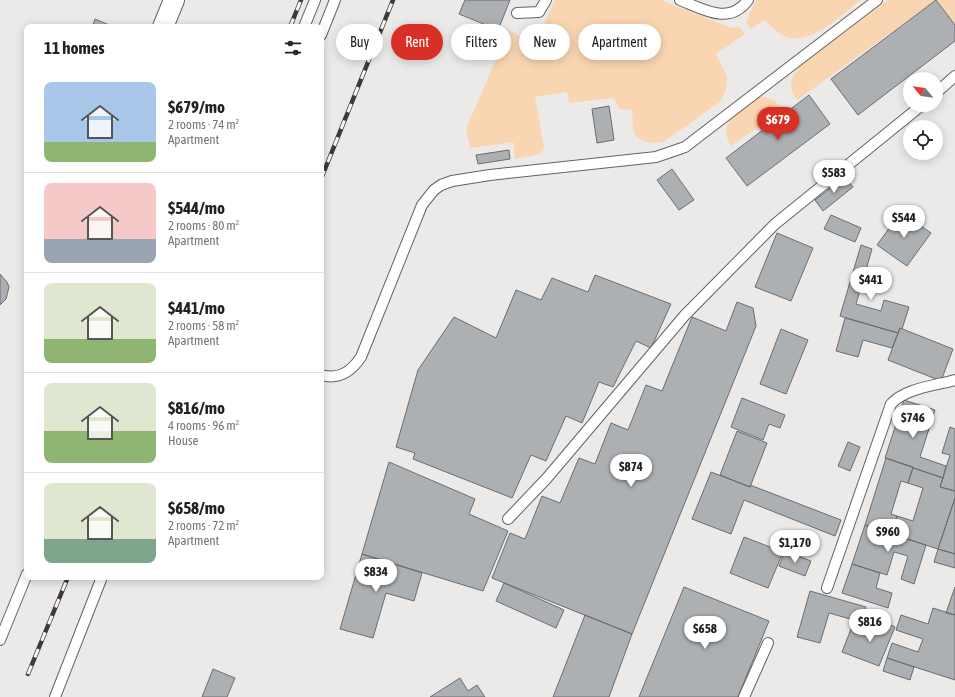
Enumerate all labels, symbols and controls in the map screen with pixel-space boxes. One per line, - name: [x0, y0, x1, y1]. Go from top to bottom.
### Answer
- chip: Buy: [336, 24, 383, 60]
- chip: Rent: [391, 24, 443, 60]
- chip: Filters: [451, 24, 511, 60]
- chip: New: [519, 24, 570, 60]
- chip: Apartment: [578, 24, 661, 60]
- icon: filters: [282, 37, 304, 59]
- text: 11 homes: [44, 38, 105, 58]
- north arrow: [903, 72, 943, 112]
- map controls: [903, 72, 943, 160]
- text: $679/mo: [168, 97, 225, 117]
- icon: home: [76, 98, 124, 146]
- pin: $679: [754, 107, 802, 141]
- text: $679: [766, 112, 790, 127]
- text: 2 rooms · 74 m²: [168, 117, 239, 132]
- button: locate: [903, 120, 943, 160]
- text: Apartment: [168, 132, 219, 147]
- pin: $583: [810, 160, 858, 194]
- text: $583: [822, 165, 846, 180]
- text: $544/mo: [168, 198, 225, 218]
- icon: home: [76, 199, 124, 247]
- pin: $544: [880, 205, 928, 239]
- text: $544: [892, 210, 916, 225]
- text: 2 rooms · 80 m²: [168, 218, 239, 233]
- text: Apartment: [168, 233, 219, 248]
- pin: $441: [847, 267, 895, 301]
- text: $441: [859, 272, 883, 287]
- text: $441/mo: [168, 298, 225, 318]
- icon: home: [76, 299, 124, 347]
- text: 2 rooms · 58 m²: [168, 318, 239, 333]
- text: Apartment: [168, 333, 219, 348]
- text: $816/mo: [168, 398, 225, 418]
- icon: home: [76, 399, 124, 447]
- pin: $746: [889, 405, 937, 439]
- text: $746: [901, 410, 925, 425]
- text: 4 rooms · 96 m²: [168, 418, 239, 433]
- text: House: [168, 433, 198, 448]
- pin: $874: [607, 454, 655, 488]
- text: $874: [619, 459, 643, 474]
- text: $658/mo: [168, 498, 225, 518]
- icon: home: [76, 499, 124, 547]
- text: 2 rooms · 72 m²: [168, 518, 239, 533]
- pin: $960: [864, 519, 912, 553]
- text: $960: [876, 524, 900, 539]
- pin: $1,170: [762, 530, 828, 564]
- text: Apartment: [168, 533, 219, 548]
- text: $1,170: [779, 535, 811, 550]
- pin: $834: [352, 559, 400, 593]
- text: $834: [364, 564, 388, 579]
- pin: $816: [846, 609, 894, 643]
- text: $816: [858, 614, 882, 629]
- pin: $658: [681, 616, 729, 650]
- text: $658: [693, 621, 717, 636]

